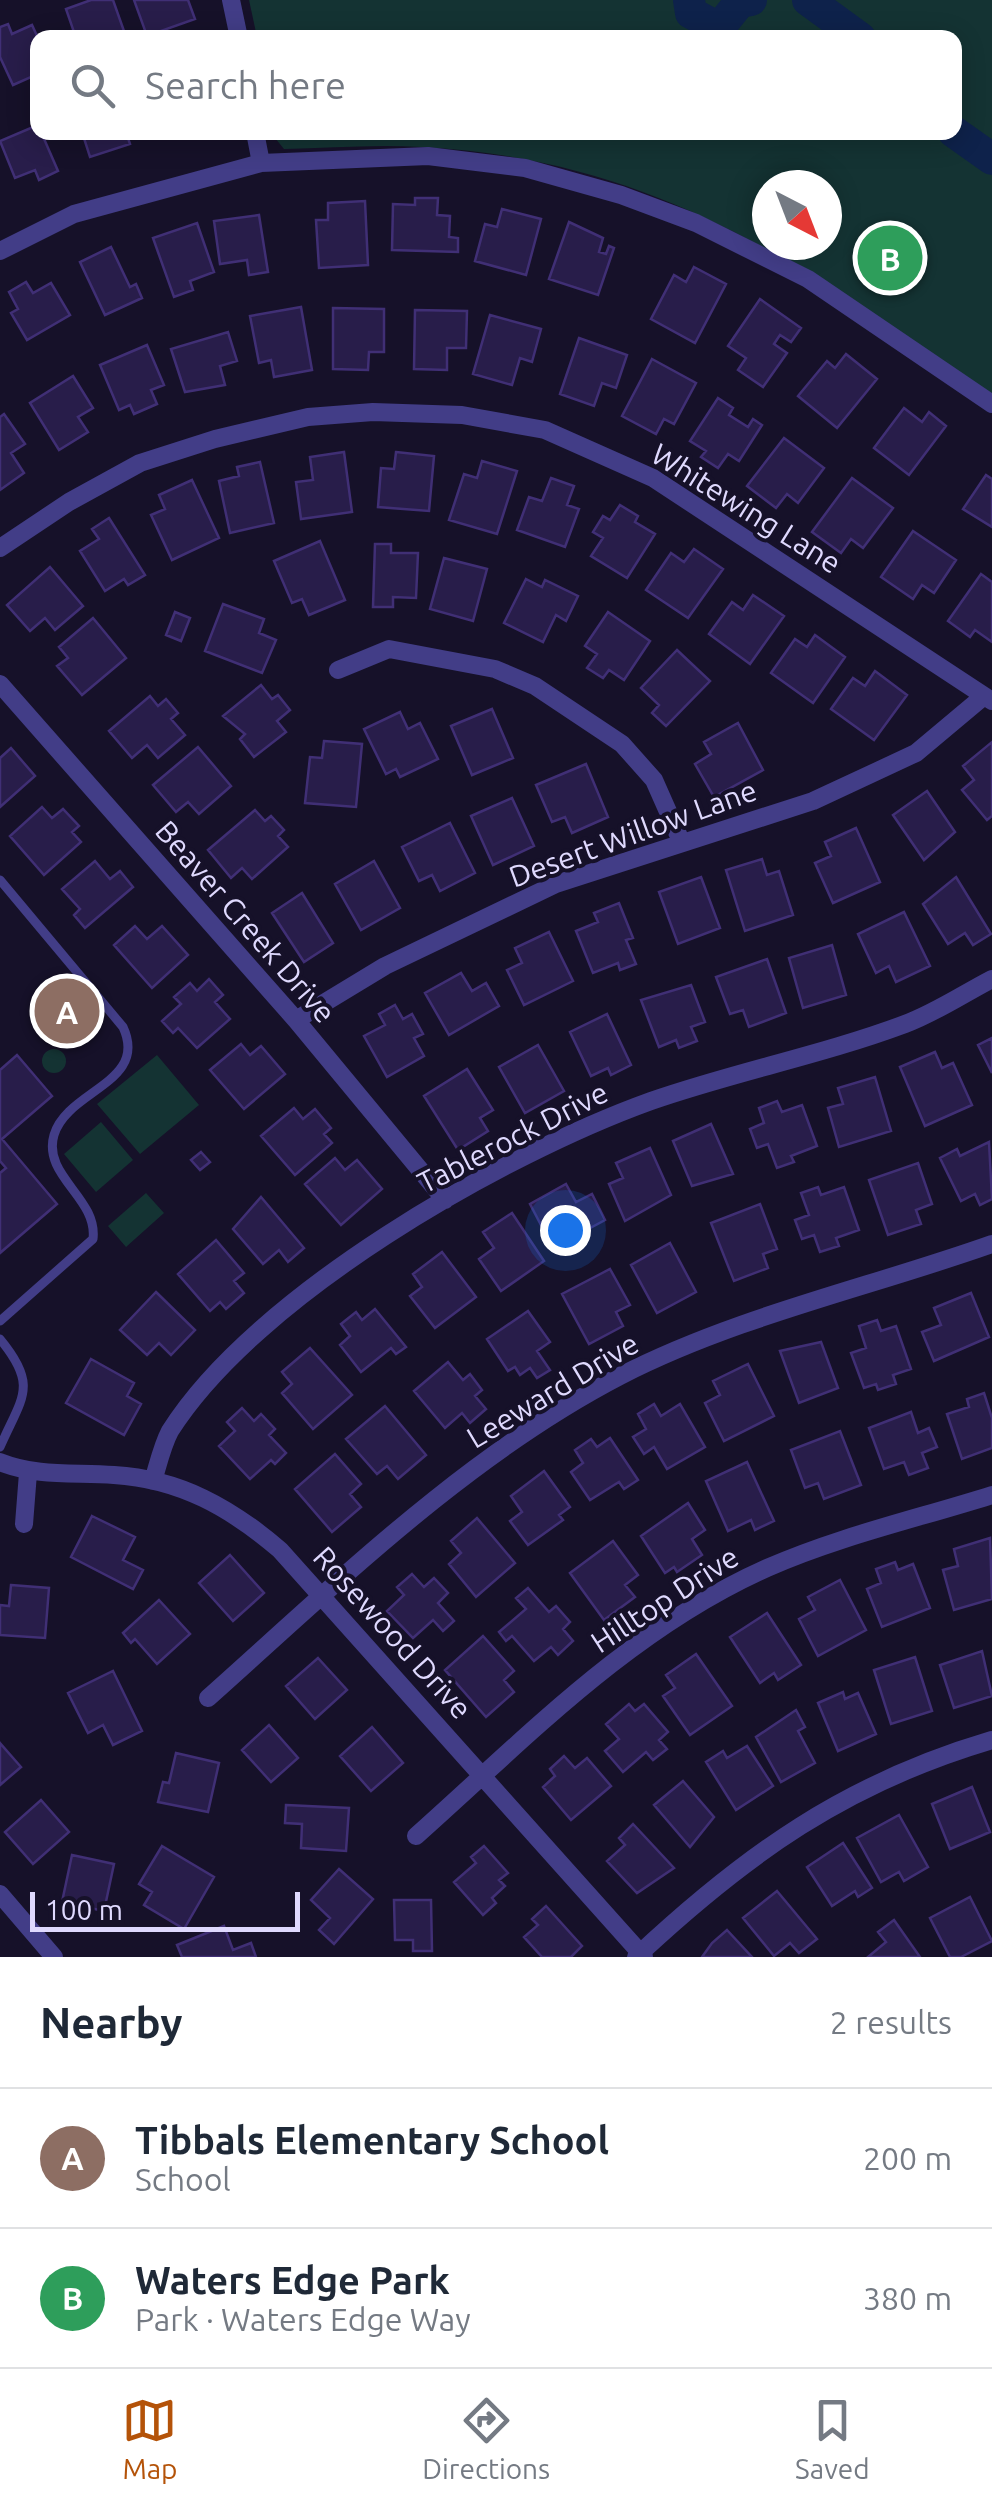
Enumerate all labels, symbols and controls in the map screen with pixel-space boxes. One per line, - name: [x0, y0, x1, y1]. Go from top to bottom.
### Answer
- search box: [30, 30, 962, 140]
- icon: search: [65, 58, 120, 113]
- text: Search here: [145, 64, 346, 106]
- north arrow: [752, 170, 842, 260]
- pin: B: [858, 220, 922, 296]
- street label: Whitewing Lane: [646, 436, 847, 580]
- street label: Desert Willow Lane: [504, 772, 761, 894]
- street label: Beaver Creek Drive: [149, 814, 343, 1029]
- pin: A: [34, 974, 100, 1048]
- street label: Tablerock Drive: [412, 1075, 613, 1200]
- your location: [540, 1205, 591, 1256]
- street label: Leeward Drive: [461, 1326, 644, 1455]
- street label: Rosewood Drive: [307, 1539, 479, 1725]
- street label: Hilltop Drive: [585, 1539, 744, 1659]
- scale bar: [30, 1887, 300, 1932]
- text: 100 m: [45, 1894, 123, 1925]
- text: Nearby: [40, 1999, 183, 2046]
- text: 2 results: [830, 2004, 952, 2040]
- text: Tibbals Elementary School: [135, 2119, 609, 2161]
- text: A: [61, 2140, 84, 2176]
- text: 200 m: [863, 2140, 952, 2176]
- text: School: [135, 2161, 231, 2197]
- text: Waters Edge Park: [135, 2259, 450, 2301]
- text: B: [62, 2280, 83, 2316]
- text: 380 m: [863, 2280, 952, 2316]
- text: Park · Waters Edge Way: [135, 2301, 471, 2337]
- tab: Map: [122, 2393, 178, 2484]
- tab: Directions: [422, 2393, 550, 2484]
- tab: Saved: [795, 2393, 870, 2484]

